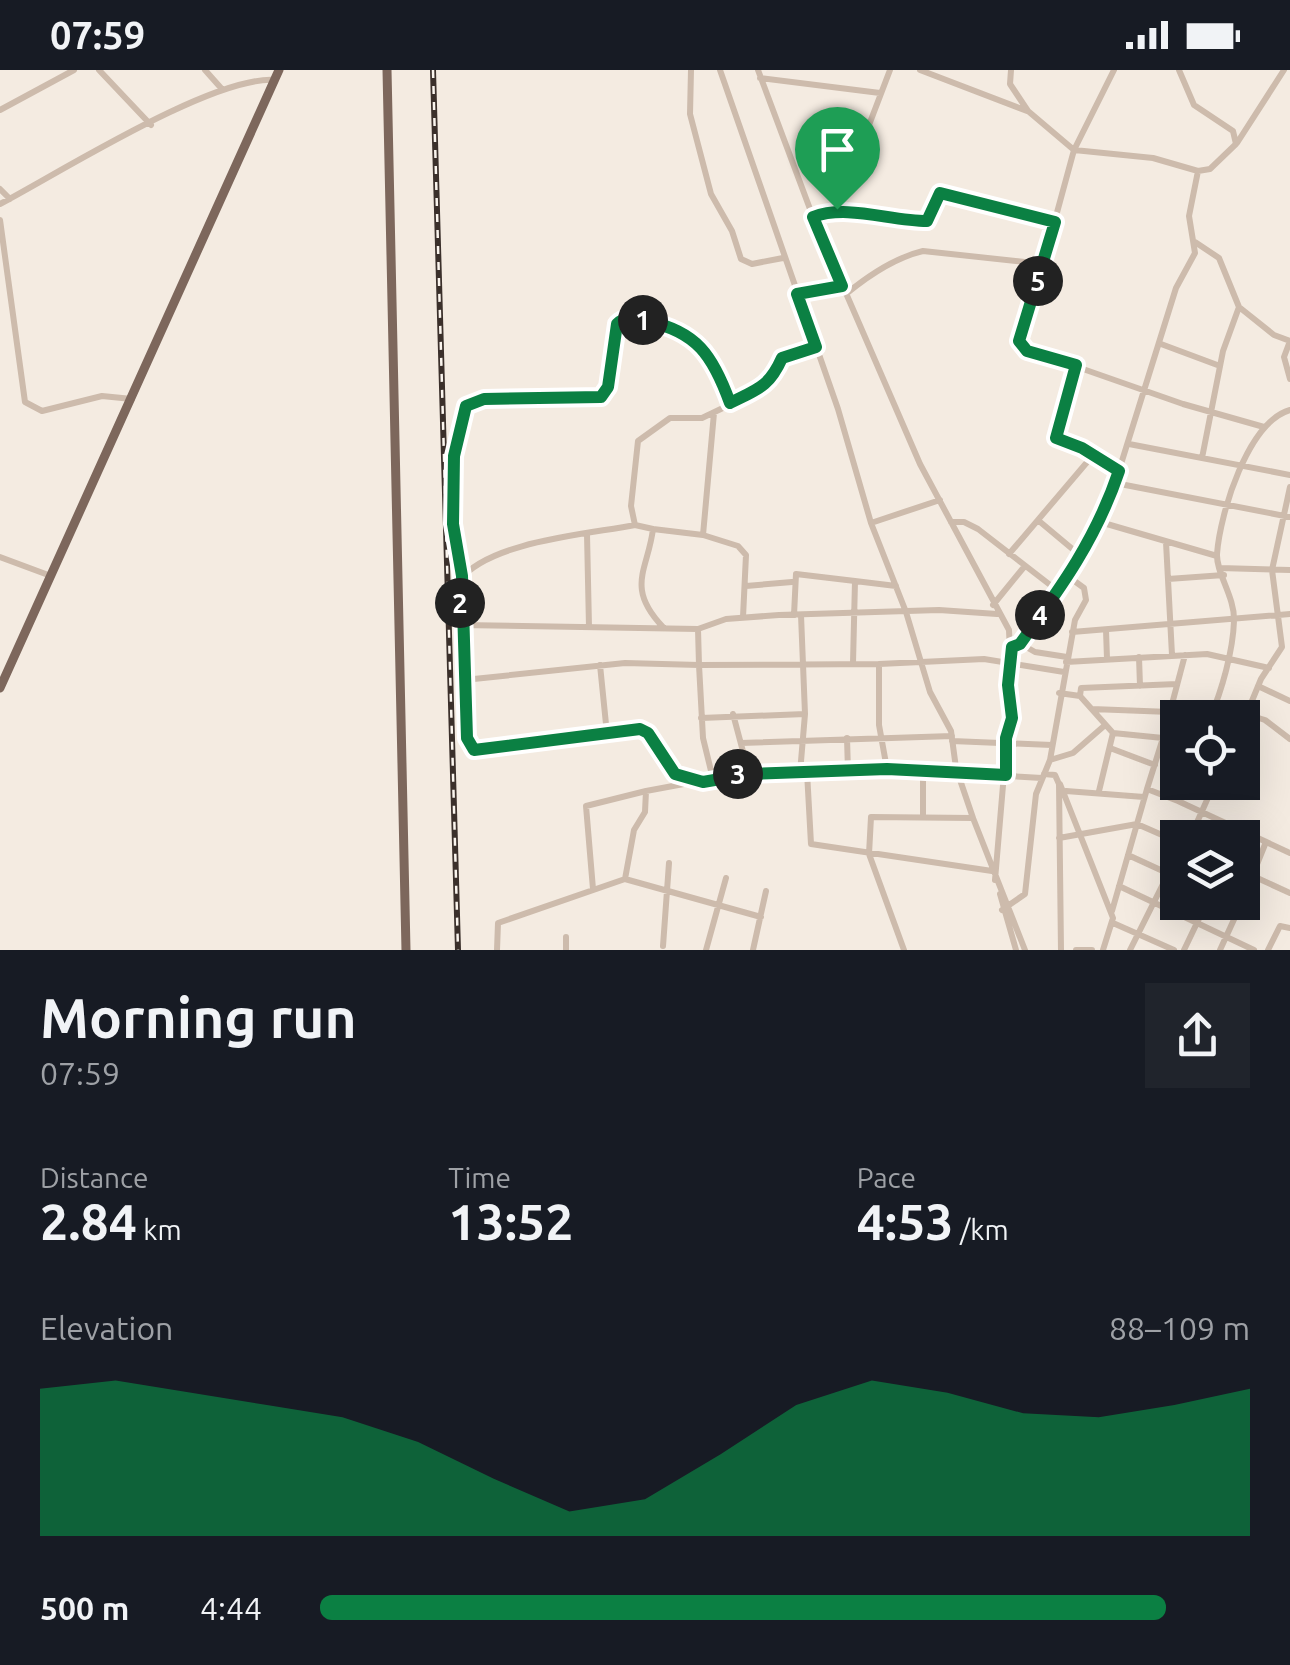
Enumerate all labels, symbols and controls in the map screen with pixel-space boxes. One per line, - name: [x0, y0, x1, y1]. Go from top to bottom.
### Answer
- text: 07:59: [50, 14, 145, 56]
- pin: [795, 107, 880, 210]
- icon: arrive: [810, 122, 865, 177]
- pin: 5: [1013, 256, 1063, 306]
- text: 5: [1030, 265, 1046, 296]
- pin: 1: [618, 295, 668, 345]
- text: 1: [635, 304, 651, 335]
- pin: 2: [435, 578, 485, 628]
- text: 2: [452, 587, 468, 618]
- pin: 4: [1015, 590, 1065, 640]
- text: 4: [1032, 599, 1048, 630]
- map controls: [1160, 700, 1260, 920]
- button: locate: [1160, 700, 1260, 800]
- pin: 3: [713, 749, 763, 799]
- text: 3: [730, 758, 746, 789]
- button: layers: [1160, 820, 1260, 920]
- button: share: [1145, 983, 1250, 1088]
- text: Morning run: [40, 987, 357, 1048]
- text: 07:59: [40, 1055, 120, 1091]
- text: Distance: [40, 1162, 148, 1193]
- text: Time: [448, 1162, 511, 1193]
- text: Pace: [857, 1162, 916, 1193]
- text: 2.84: [40, 1193, 137, 1249]
- text: 13:52: [448, 1193, 573, 1249]
- text: 4:53: [857, 1193, 954, 1249]
- text: km: [137, 1214, 182, 1245]
- text: /km: [954, 1214, 1009, 1245]
- text: Elevation: [40, 1310, 173, 1346]
- text: 88–109 m: [1109, 1310, 1250, 1346]
- text: 500 m: [40, 1590, 129, 1626]
- text: 4:44: [200, 1590, 262, 1626]

